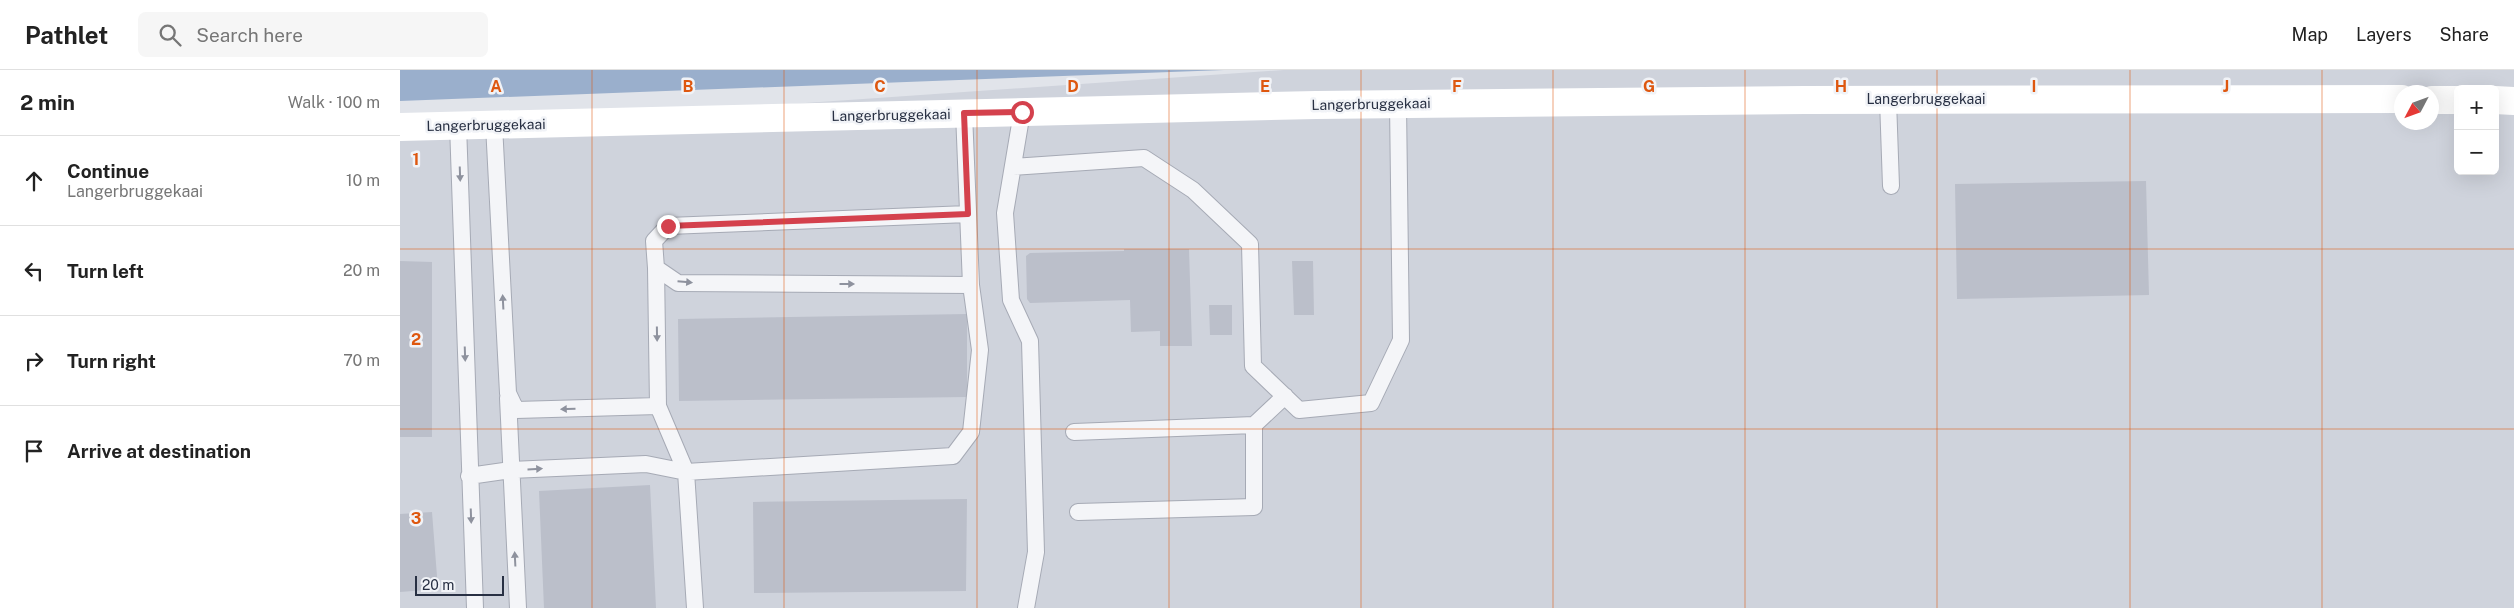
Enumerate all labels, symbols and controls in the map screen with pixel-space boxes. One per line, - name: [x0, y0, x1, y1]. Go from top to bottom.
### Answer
- search box: [138, 12, 488, 57]
- text: Pathlet: [25, 21, 108, 49]
- icon: search: [156, 21, 184, 49]
- text: Search here: [196, 24, 303, 46]
- text: Map: [2292, 24, 2328, 45]
- text: Layers: [2356, 24, 2412, 45]
- text: Share: [2440, 24, 2489, 45]
- text: A: [490, 77, 502, 96]
- text: B: [683, 77, 694, 96]
- text: C: [874, 77, 886, 96]
- text: D: [1067, 77, 1079, 96]
- text: E: [1260, 77, 1270, 96]
- text: F: [1452, 77, 1462, 96]
- text: G: [1643, 77, 1655, 96]
- text: H: [1835, 77, 1847, 96]
- text: I: [2032, 77, 2036, 96]
- text: J: [2223, 77, 2229, 96]
- north arrow: [2394, 85, 2439, 130]
- map controls: [2454, 85, 2499, 175]
- button: +: [2454, 85, 2499, 130]
- text: 2 min: [20, 90, 75, 115]
- street label: Langerbruggekaai: [1866, 91, 1986, 107]
- text: Walk · 100 m: [288, 93, 380, 112]
- street label: Langerbruggekaai: [1311, 95, 1431, 113]
- route start: [1011, 101, 1034, 124]
- street label: Langerbruggekaai: [831, 106, 951, 124]
- street label: Langerbruggekaai: [426, 116, 546, 134]
- button: −: [2454, 130, 2499, 175]
- text: 1: [413, 150, 419, 169]
- text: Continue: [67, 160, 149, 182]
- one-way arrow: [456, 166, 464, 182]
- icon: ahead: [20, 167, 48, 195]
- text: 10 m: [346, 171, 380, 190]
- text: Langerbruggekaai: [67, 182, 203, 201]
- route end: [657, 215, 680, 238]
- icon: left: [20, 257, 48, 285]
- text: Turn left: [67, 260, 144, 282]
- text: 20 m: [343, 261, 380, 280]
- one-way arrow: [677, 279, 693, 287]
- one-way arrow: [839, 280, 855, 288]
- one-way arrow: [499, 294, 507, 310]
- one-way arrow: [653, 326, 661, 342]
- text: 2: [411, 330, 421, 349]
- one-way arrow: [461, 346, 469, 362]
- icon: right: [20, 347, 48, 375]
- text: Turn right: [67, 350, 156, 372]
- text: 70 m: [343, 351, 380, 370]
- one-way arrow: [560, 405, 576, 413]
- icon: arrive: [20, 437, 48, 465]
- text: Arrive at destination: [67, 440, 251, 462]
- one-way arrow: [527, 465, 543, 473]
- one-way arrow: [467, 508, 475, 524]
- text: 3: [411, 509, 421, 528]
- one-way arrow: [511, 551, 519, 567]
- scale bar: [415, 573, 504, 596]
- text: 20 m: [422, 577, 454, 593]

